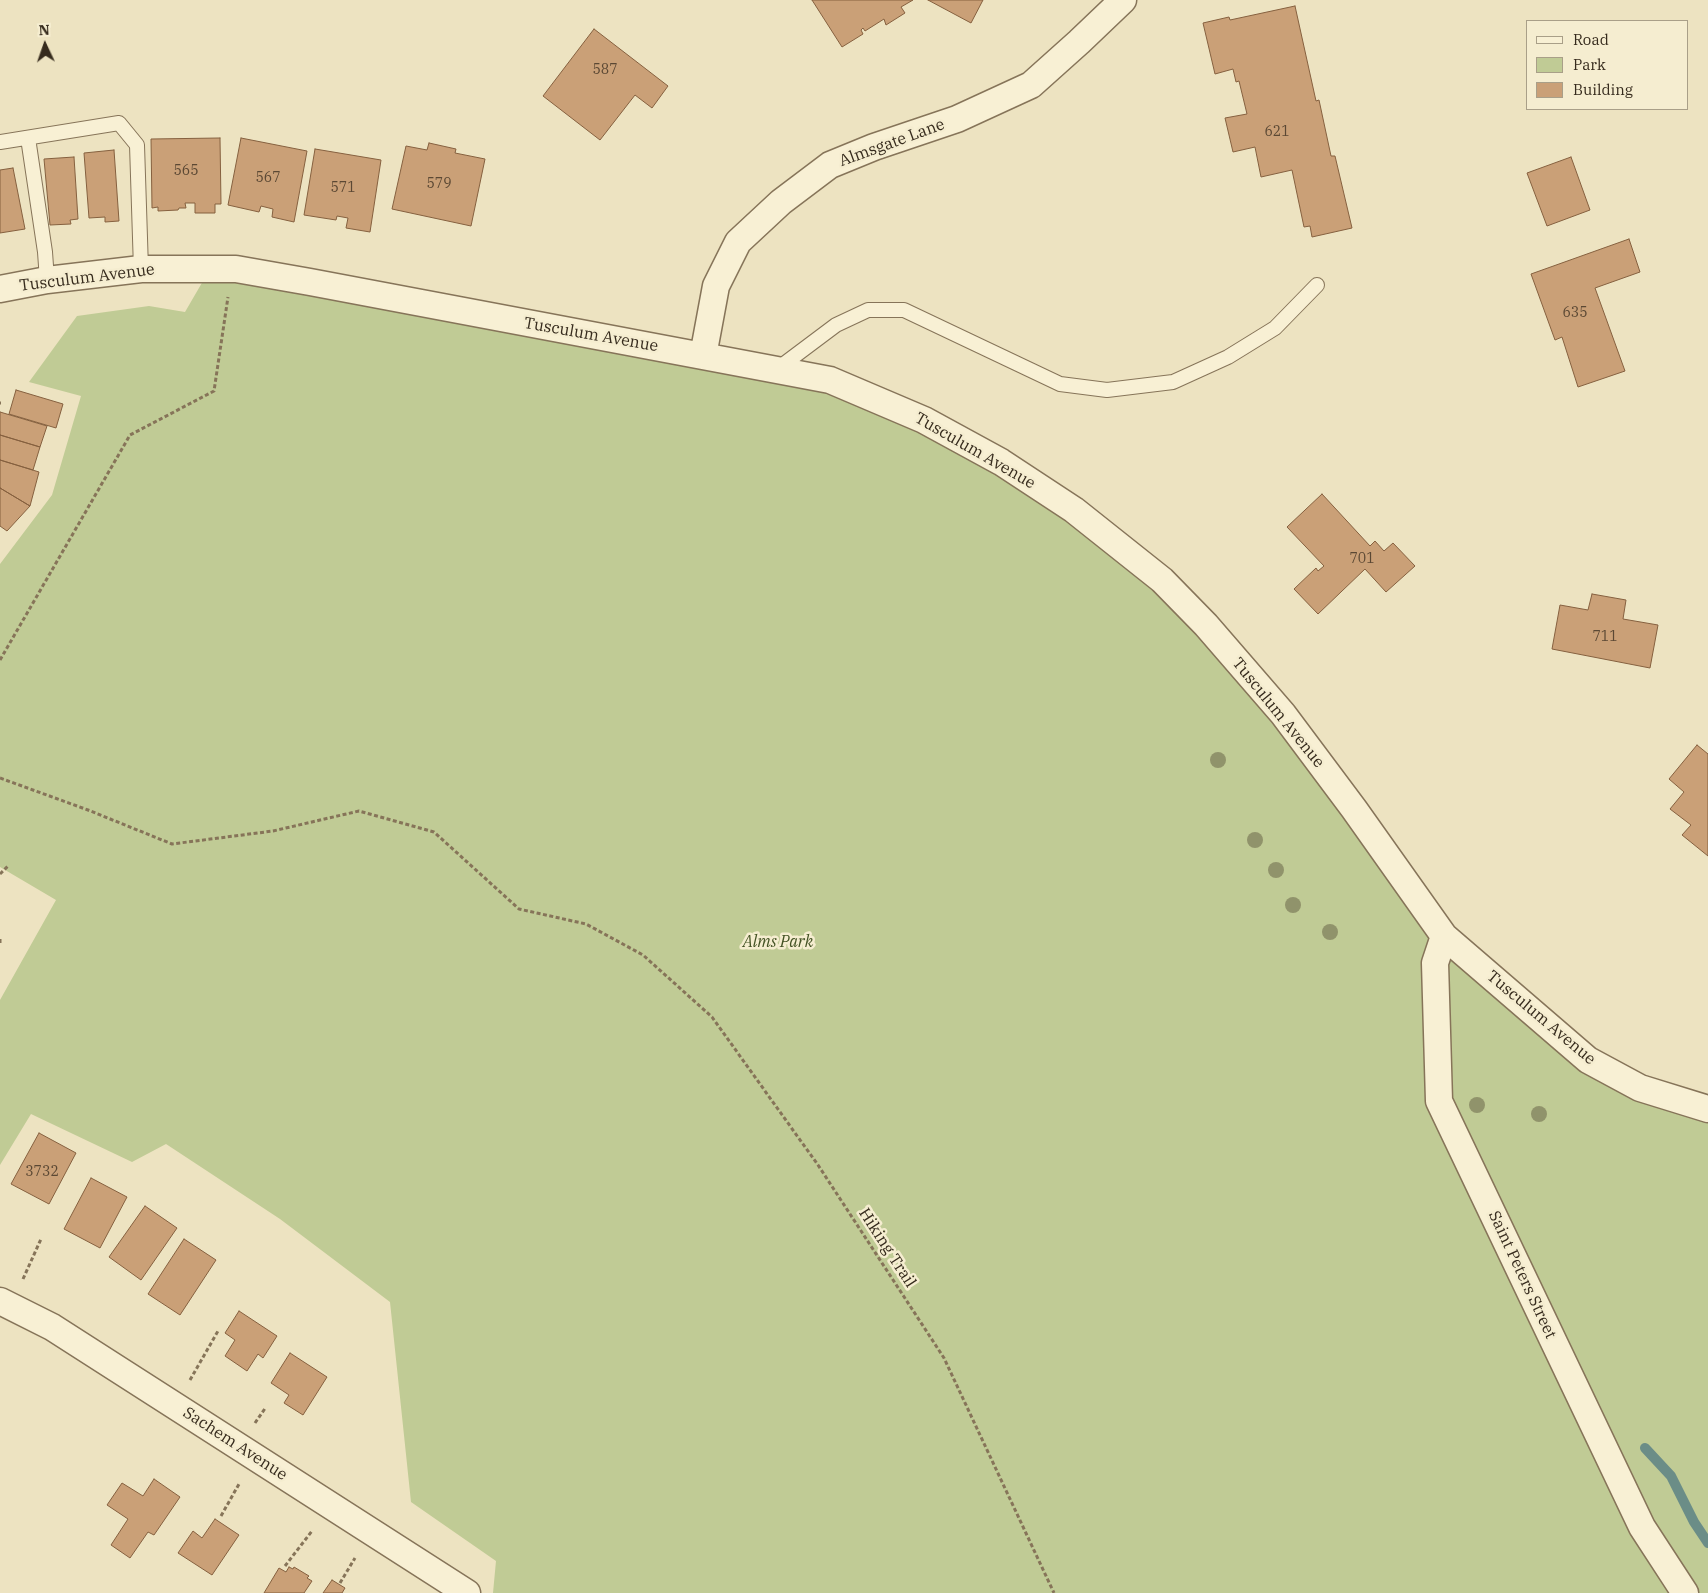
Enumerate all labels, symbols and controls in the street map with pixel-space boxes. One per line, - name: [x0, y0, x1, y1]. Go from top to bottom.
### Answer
- north arrow: [20, 20, 70, 70]
- legend: [1526, 20, 1688, 110]
- text: N: [38, 21, 50, 39]
- text: Road: [1573, 30, 1609, 49]
- text: Park: [1573, 55, 1606, 74]
- house number: 587: [592, 62, 618, 78]
- text: Building: [1573, 80, 1633, 99]
- street label: Almsgate Lane: [837, 115, 947, 171]
- house number: 621: [1264, 124, 1290, 140]
- house number: 565: [173, 163, 199, 179]
- house number: 567: [255, 170, 281, 186]
- house number: 579: [426, 176, 452, 192]
- house number: 571: [330, 180, 356, 196]
- street label: Tusculum Avenue: [18, 260, 156, 296]
- house number: 635: [1562, 305, 1588, 321]
- street label: Tusculum Avenue: [522, 314, 660, 356]
- street label: Tusculum Avenue: [911, 409, 1039, 493]
- house number: 701: [1349, 551, 1375, 567]
- house number: 711: [1592, 629, 1618, 645]
- street label: Tusculum Avenue: [1228, 654, 1328, 772]
- park label: Alms Park: [743, 932, 813, 952]
- street label: Tusculum Avenue: [1483, 967, 1599, 1069]
- house number: 3732: [25, 1164, 59, 1180]
- street label: Hiking Trail: [854, 1205, 920, 1291]
- street label: Saint Peters Street: [1484, 1208, 1560, 1342]
- street label: Sachem Avenue: [179, 1403, 291, 1485]

